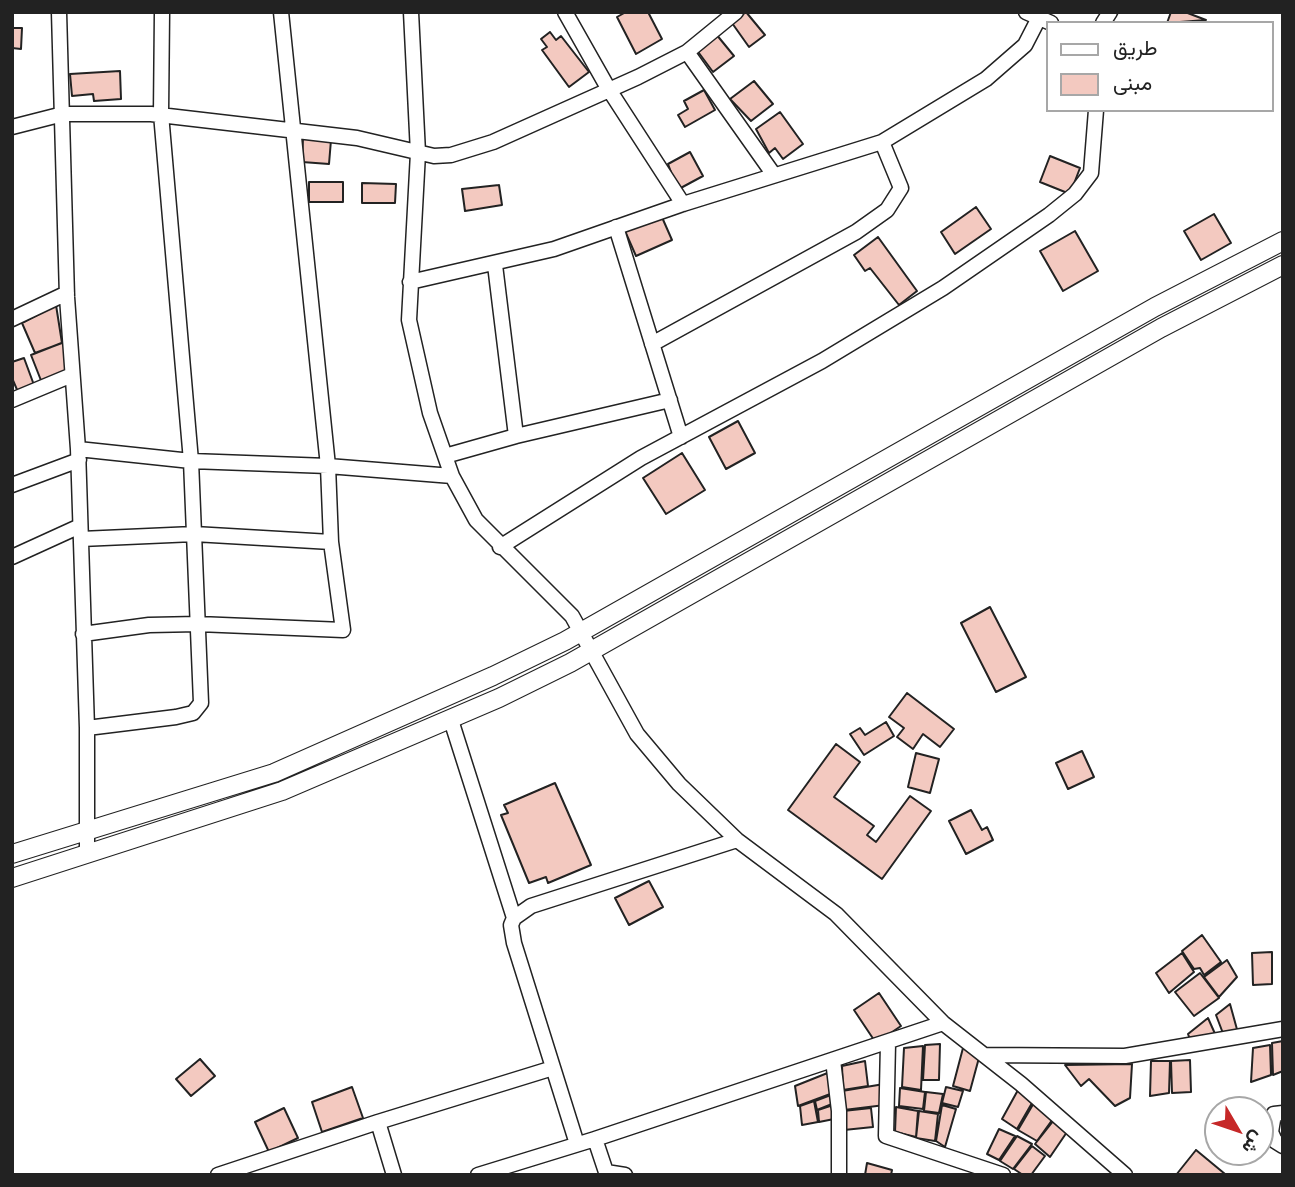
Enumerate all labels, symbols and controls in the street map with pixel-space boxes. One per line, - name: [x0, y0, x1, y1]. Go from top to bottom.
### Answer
- legend: [1046, 21, 1274, 112]
- text: طريق: [1113, 34, 1158, 61]
- text: مبنى: [1113, 69, 1152, 96]
- north arrow: [1204, 1096, 1274, 1166]
- text: ش: [1237, 1127, 1270, 1159]

